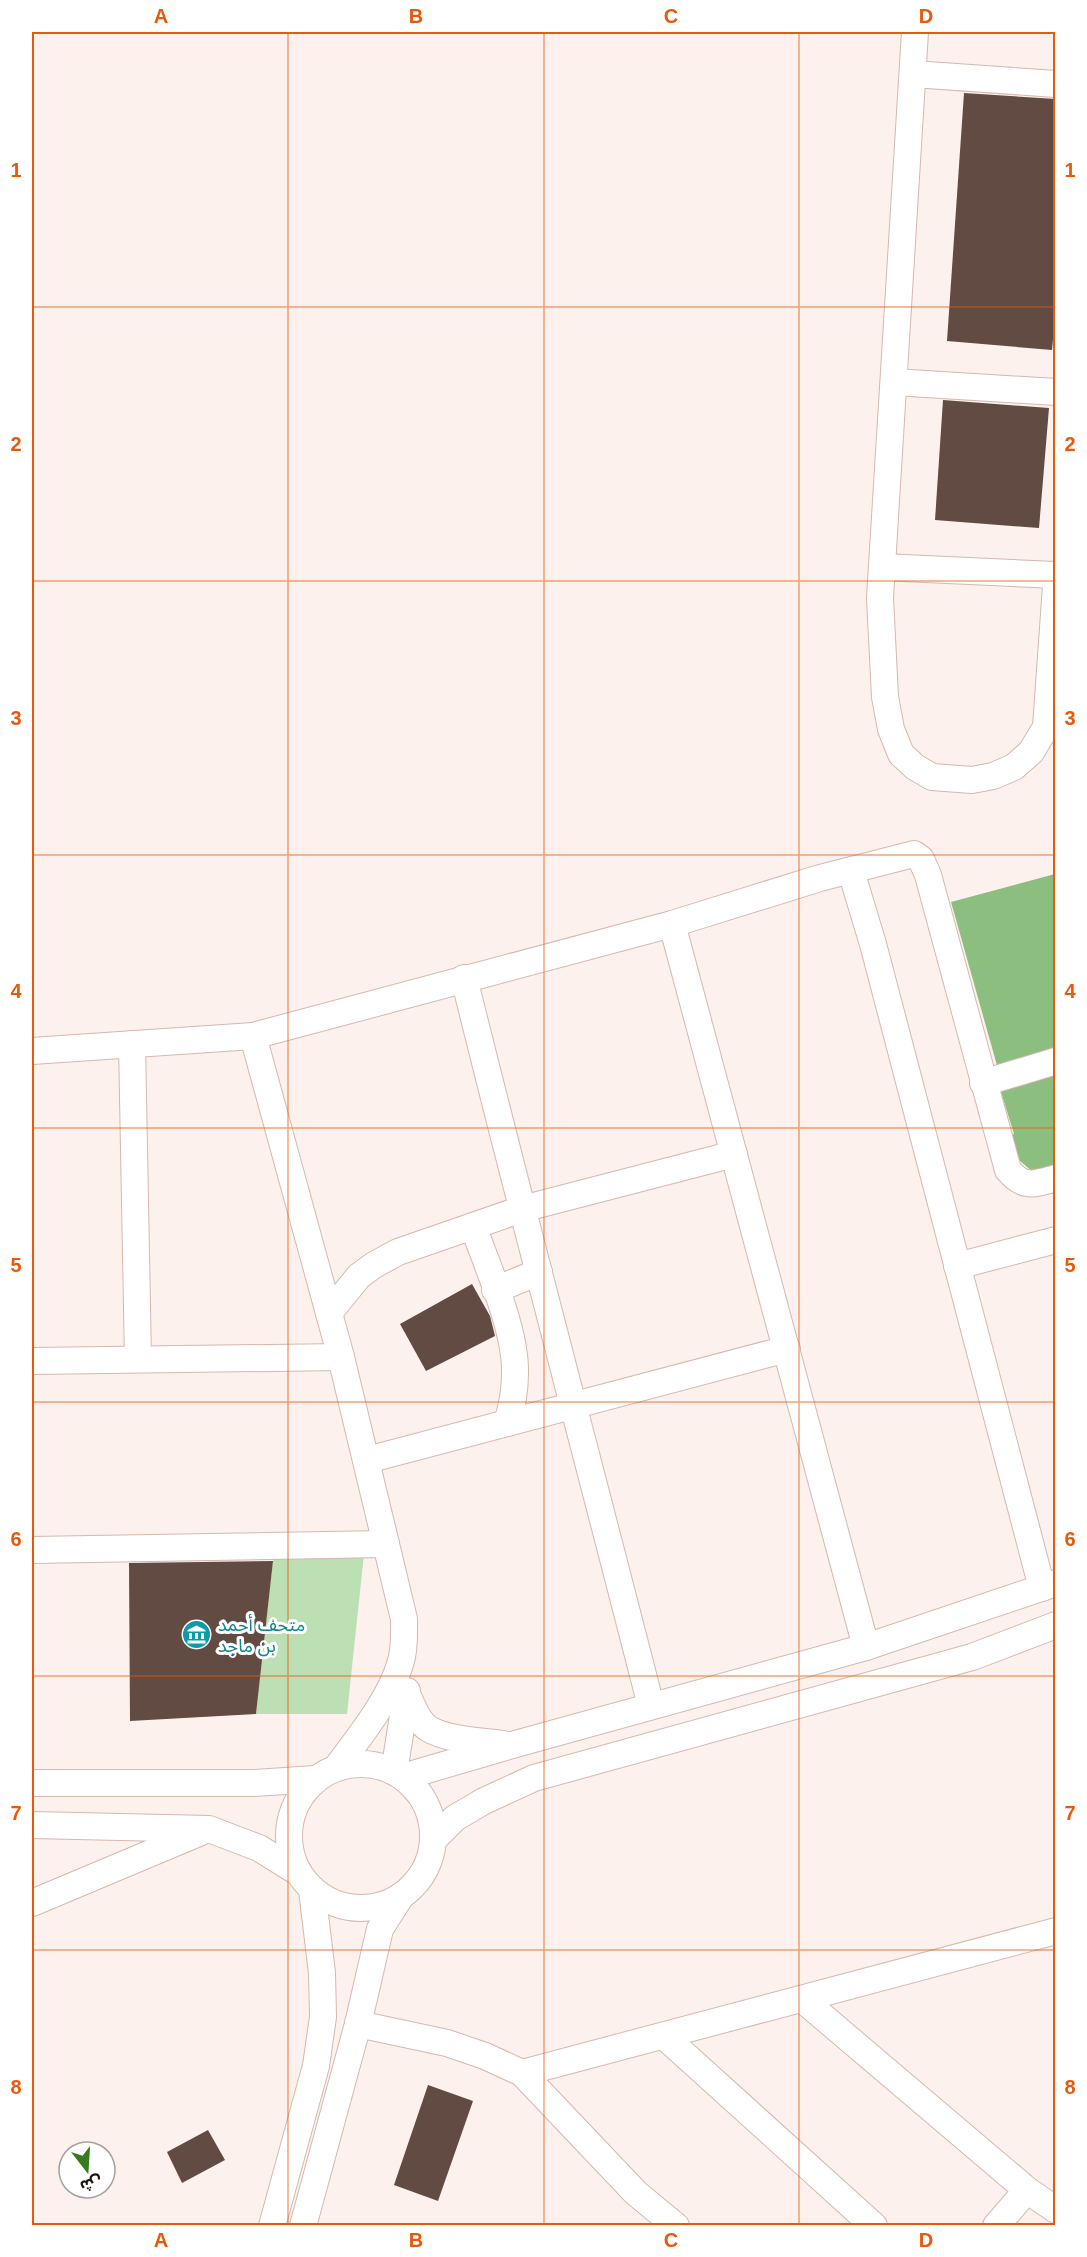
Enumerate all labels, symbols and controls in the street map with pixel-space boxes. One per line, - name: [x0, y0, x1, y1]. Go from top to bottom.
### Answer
- text: A: [154, 5, 168, 27]
- text: B: [409, 5, 423, 27]
- text: C: [664, 5, 678, 27]
- text: D: [919, 5, 933, 27]
- text: 1: [10, 159, 22, 181]
- text: 1: [1064, 159, 1076, 181]
- text: 2: [10, 433, 22, 455]
- text: 2: [1064, 433, 1076, 455]
- text: 3: [10, 707, 22, 729]
- text: 3: [1064, 707, 1076, 729]
- text: 4: [10, 980, 22, 1002]
- text: 4: [1064, 980, 1076, 1002]
- text: 5: [10, 1254, 22, 1276]
- text: 5: [1064, 1254, 1076, 1276]
- text: 6: [10, 1528, 22, 1550]
- text: 6: [1064, 1528, 1076, 1550]
- place label: متحف أحمد بن ماجد: [218, 1614, 305, 1657]
- museum icon: متحف أحمد بن ماجد: [181, 1619, 213, 1651]
- text: 7: [10, 1802, 22, 1824]
- text: 7: [1064, 1802, 1076, 1824]
- text: 8: [10, 2076, 22, 2098]
- text: 8: [1064, 2076, 1076, 2098]
- north arrow: [57, 2140, 117, 2200]
- text: ش: [78, 2172, 104, 2195]
- text: A: [154, 2229, 168, 2251]
- text: B: [409, 2229, 423, 2251]
- text: C: [664, 2229, 678, 2251]
- text: D: [919, 2229, 933, 2251]

